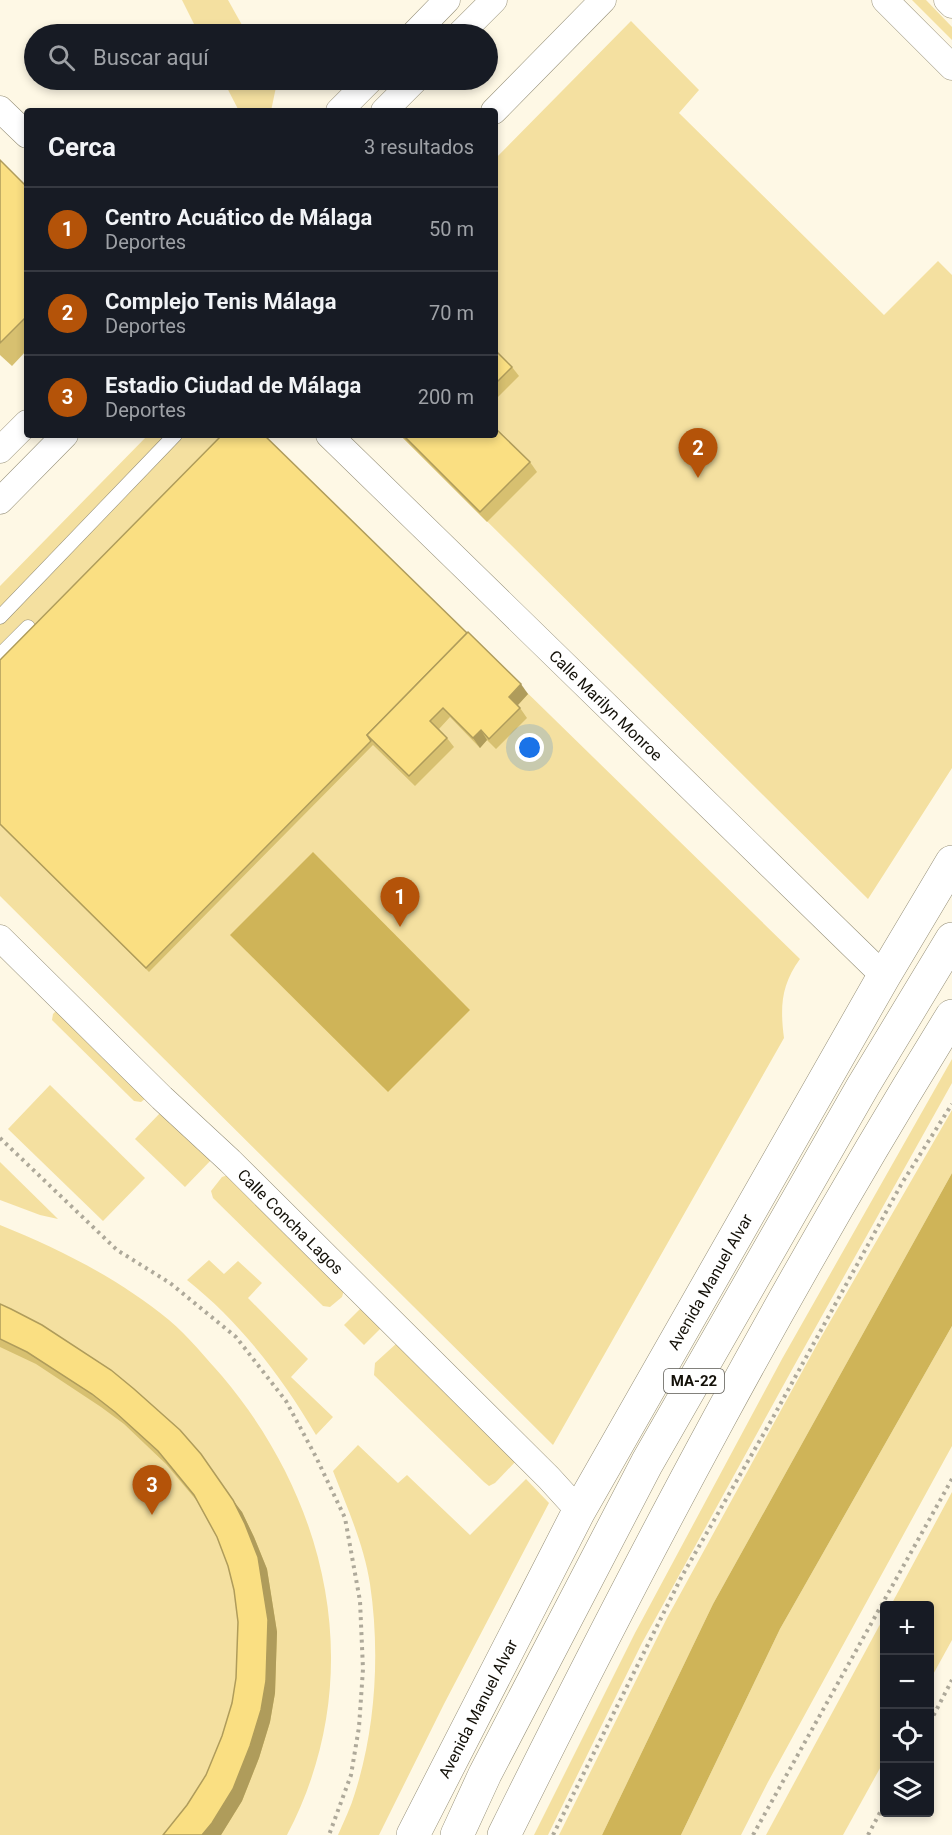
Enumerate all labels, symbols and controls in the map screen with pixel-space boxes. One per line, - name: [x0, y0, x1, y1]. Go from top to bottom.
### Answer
- search box: [24, 24, 498, 90]
- icon: search: [45, 41, 78, 74]
- text: Buscar aquí: [93, 45, 209, 70]
- text: Cerca: [48, 132, 116, 162]
- text: 3 resultados: [364, 135, 474, 159]
- text: Centro Acuático de Málaga: [105, 205, 372, 230]
- text: 1: [62, 217, 73, 241]
- text: 50 m: [429, 217, 474, 241]
- text: Deportes: [105, 230, 186, 254]
- text: Complejo Tenis Málaga: [105, 289, 336, 314]
- text: 2: [62, 301, 73, 325]
- text: 70 m: [429, 301, 474, 325]
- text: Deportes: [105, 314, 186, 338]
- text: Estadio Ciudad de Málaga: [105, 373, 361, 398]
- text: 3: [62, 385, 73, 409]
- text: 200 m: [418, 385, 474, 409]
- text: Deportes: [105, 398, 186, 422]
- pin: 2: [678, 428, 718, 478]
- street label: Calle Marilyn Monroe: [545, 646, 666, 765]
- your location: [515, 733, 544, 762]
- pin: 1: [380, 878, 420, 927]
- street label: Calle Concha Lagos: [234, 1165, 347, 1278]
- street label: Avenida Manuel Alvar: [664, 1210, 757, 1353]
- road number: MA-22: [664, 1369, 724, 1393]
- pin: 3: [132, 1466, 172, 1515]
- map controls: [880, 1601, 934, 1817]
- button: +: [880, 1601, 934, 1655]
- street label: Avenida Manuel Alvar: [435, 1636, 522, 1781]
- button: −: [880, 1655, 934, 1709]
- button: locate: [880, 1709, 934, 1763]
- button: layers: [880, 1763, 934, 1817]

